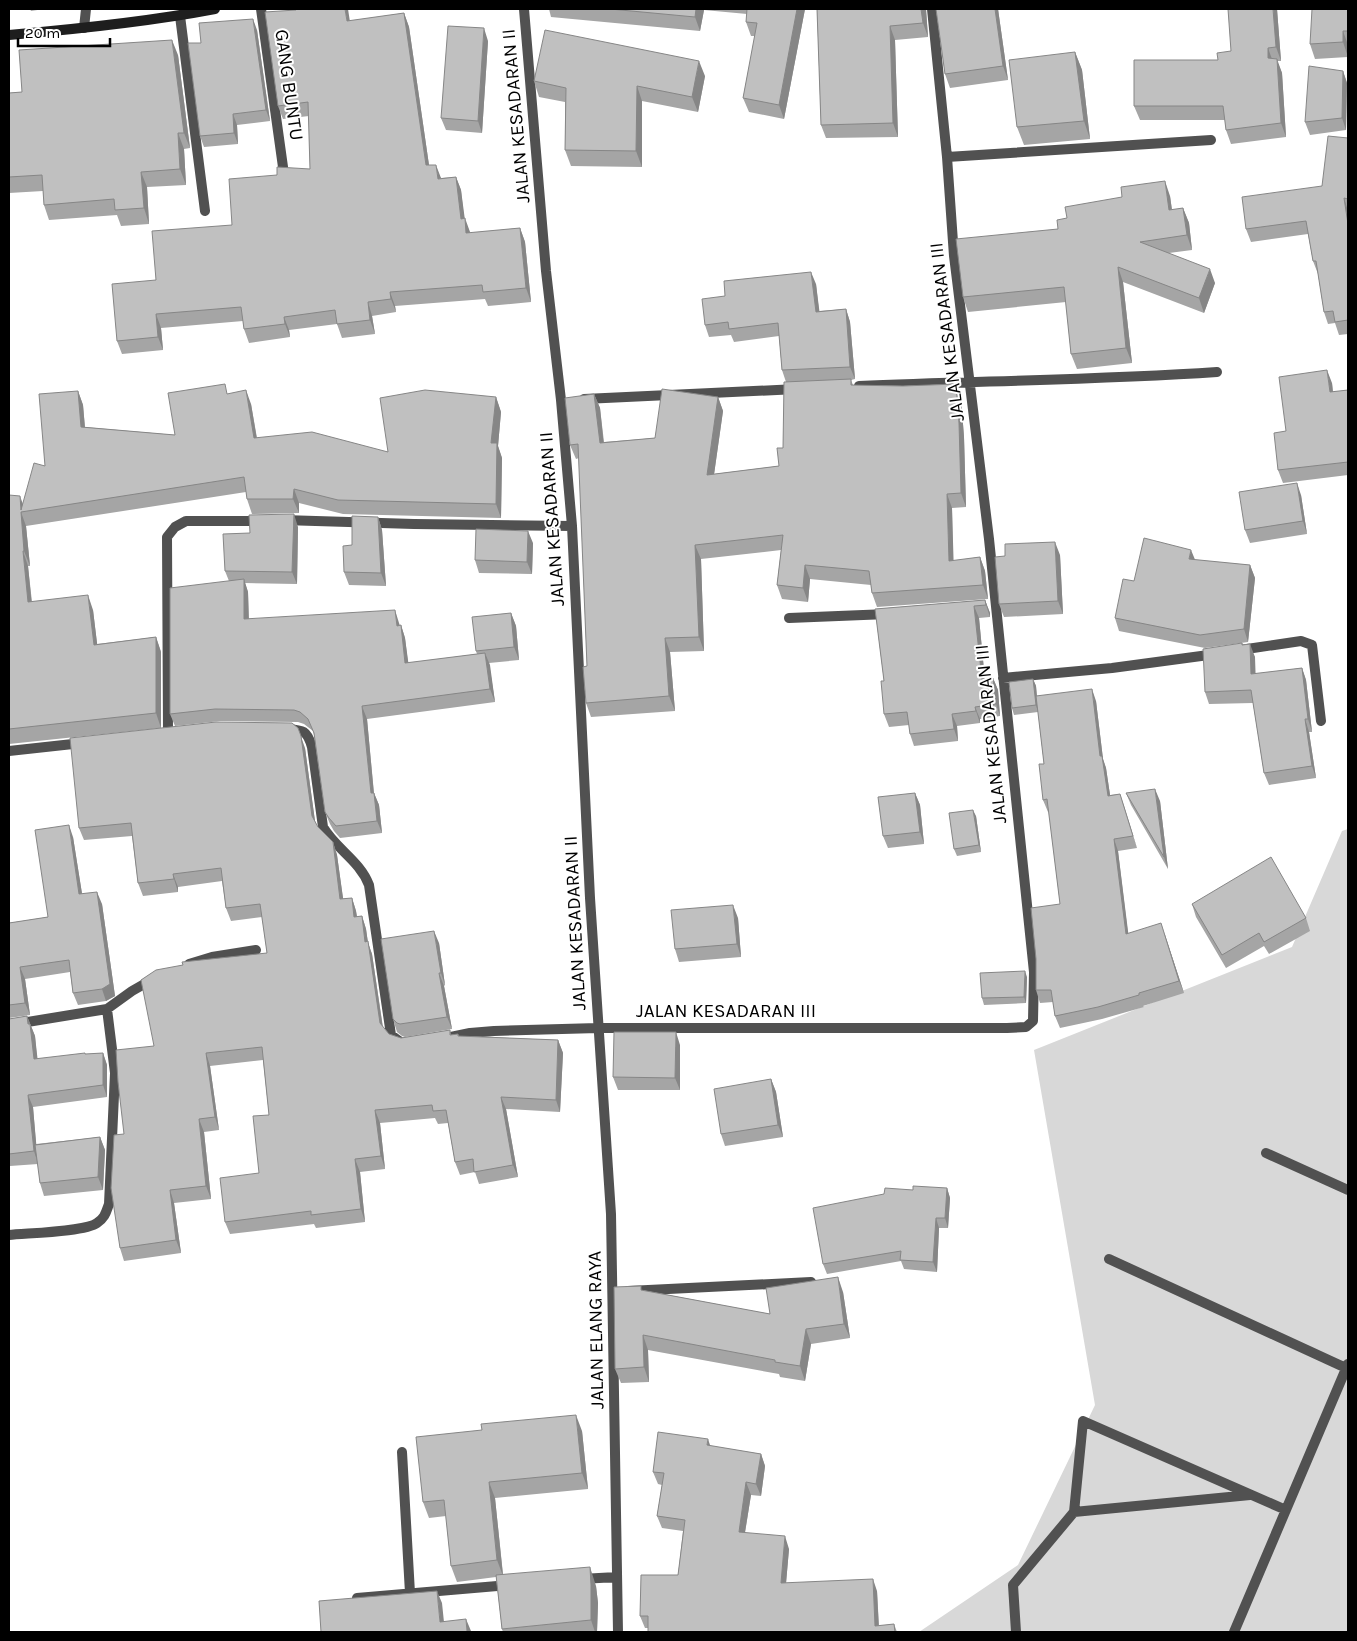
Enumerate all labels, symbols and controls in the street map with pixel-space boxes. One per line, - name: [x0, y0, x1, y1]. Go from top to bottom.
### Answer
- scale bar: [18, 15, 110, 47]
- text: 20 m: [25, 24, 60, 42]
- street label: GANG BUNTU: [270, 28, 308, 142]
- street label: JALAN KESADARAN II: [497, 28, 535, 204]
- street label: JALAN KESADARAN III: [925, 241, 969, 423]
- street label: JALAN KESADARAN II: [535, 431, 569, 607]
- street label: JALAN KESADARAN III: [971, 643, 1011, 825]
- street label: JALAN KESADARAN II: [559, 835, 591, 1011]
- street label: JALAN KESADARAN III: [636, 1000, 816, 1022]
- street label: JALAN ELANG RAYA: [584, 1251, 608, 1409]

